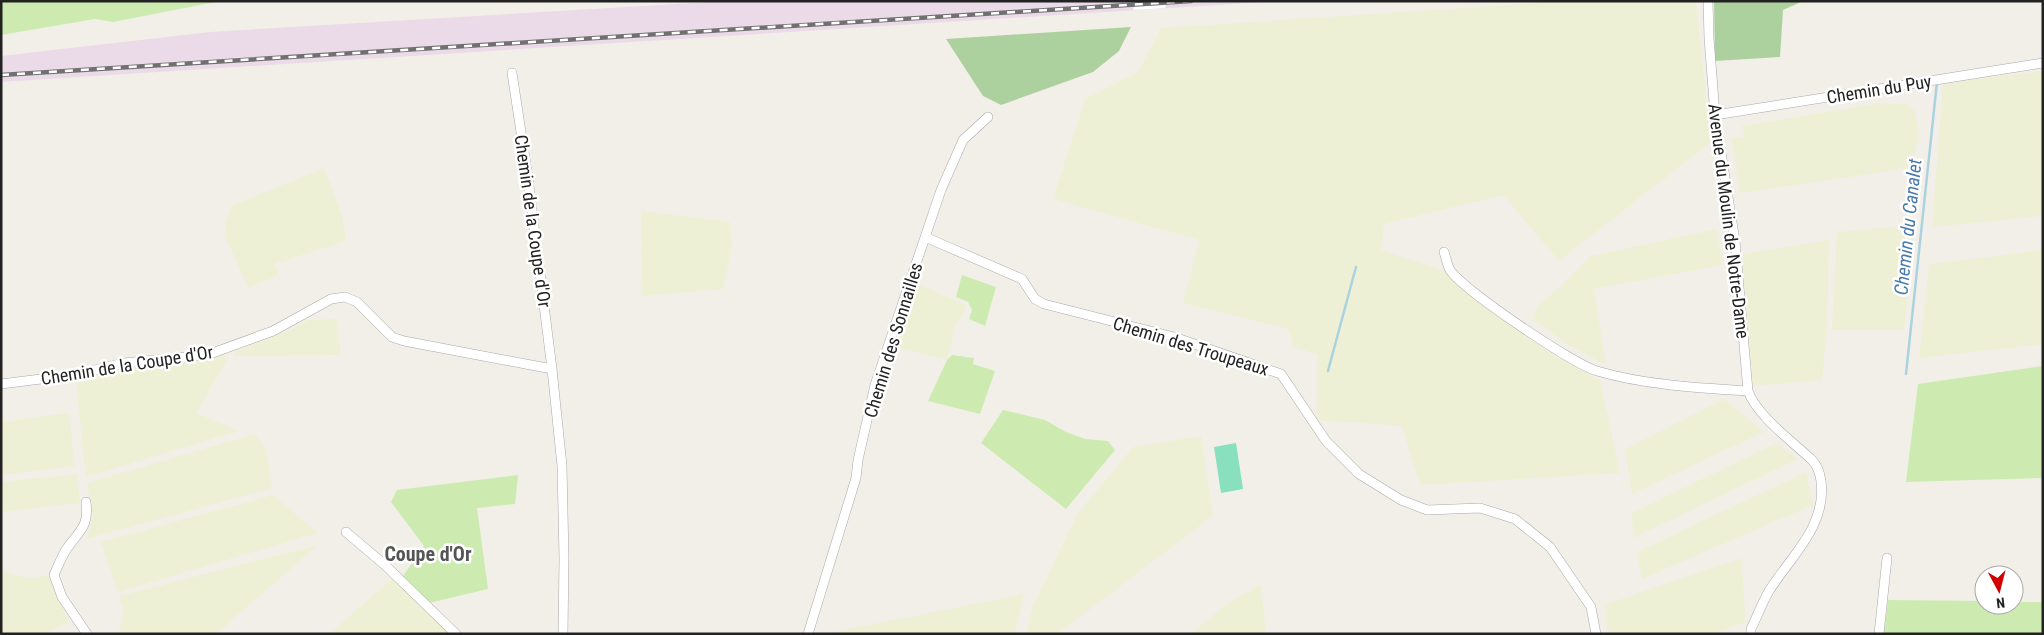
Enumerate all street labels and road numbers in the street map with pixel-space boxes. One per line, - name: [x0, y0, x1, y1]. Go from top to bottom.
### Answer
- street label: Chemin du Puy: [1825, 70, 1933, 108]
- street label: Avenue du Moulin de Notre-Dame: [1704, 102, 1754, 340]
- street label: Chemin de la Coupe d'Or: [510, 133, 556, 309]
- street label: Chemin des Sonnailles: [859, 260, 927, 420]
- street label: Chemin des Troupeaux: [1111, 312, 1271, 380]
- street label: Chemin de la Coupe d'Or: [39, 341, 215, 389]

